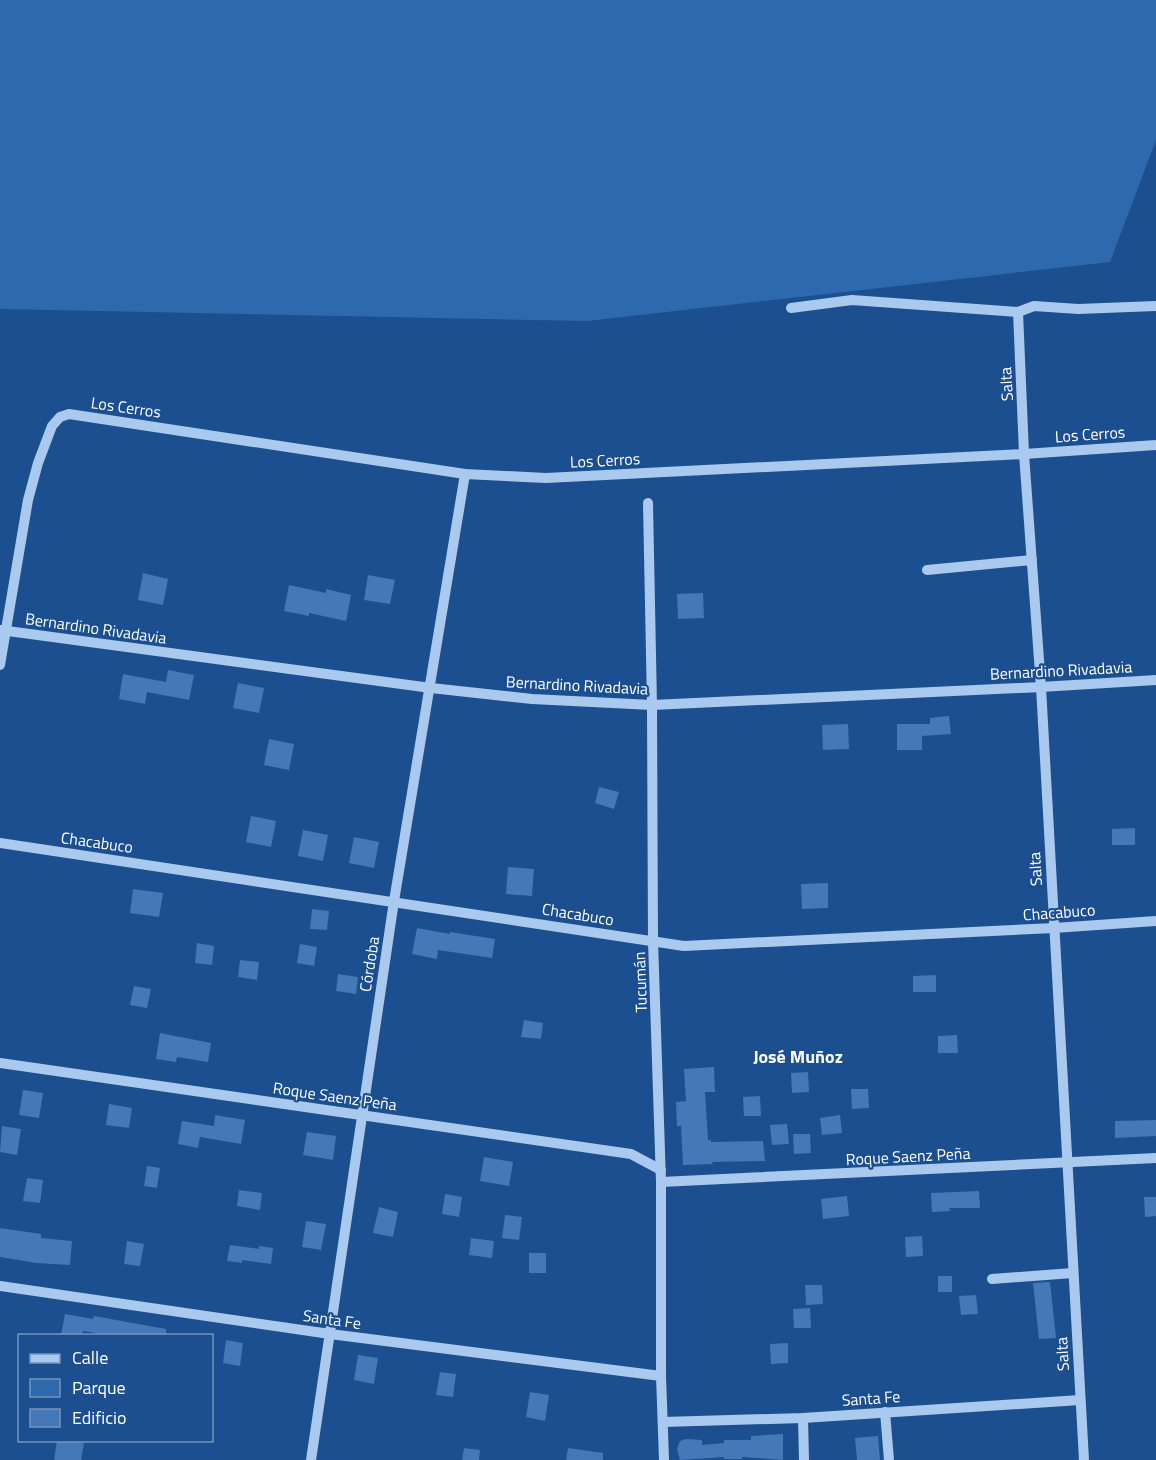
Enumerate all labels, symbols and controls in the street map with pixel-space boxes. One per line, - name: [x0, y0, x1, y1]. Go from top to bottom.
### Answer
- street label: Salta: [993, 366, 1019, 402]
- street label: Los Cerros: [89, 390, 163, 424]
- street label: Los Cerros: [1054, 420, 1126, 448]
- street label: Los Cerros: [569, 446, 641, 474]
- street label: Bernardino Rivadavia: [24, 606, 168, 650]
- street label: Bernardino Rivadavia: [989, 654, 1133, 686]
- street label: Bernardino Rivadavia: [505, 669, 649, 701]
- street label: Chacabuco: [59, 825, 135, 859]
- street label: Salta: [1022, 851, 1048, 887]
- street label: Chacabuco: [540, 896, 616, 932]
- street label: Chacabuco: [1022, 897, 1096, 927]
- street label: Córdoba: [353, 935, 385, 993]
- street label: Tucumán: [627, 951, 653, 1013]
- district label: José Muñoz: [753, 1043, 843, 1070]
- street label: Roque Saenz Peña: [271, 1075, 399, 1117]
- street label: Roque Saenz Peña: [845, 1141, 971, 1171]
- street label: Santa Fe: [301, 1303, 363, 1335]
- legend: [18, 1334, 213, 1442]
- street label: Salta: [1049, 1336, 1075, 1372]
- text: Calle: [72, 1344, 108, 1371]
- text: Parque: [72, 1374, 126, 1401]
- street label: Santa Fe: [841, 1384, 901, 1412]
- text: Edificio: [72, 1404, 126, 1431]

